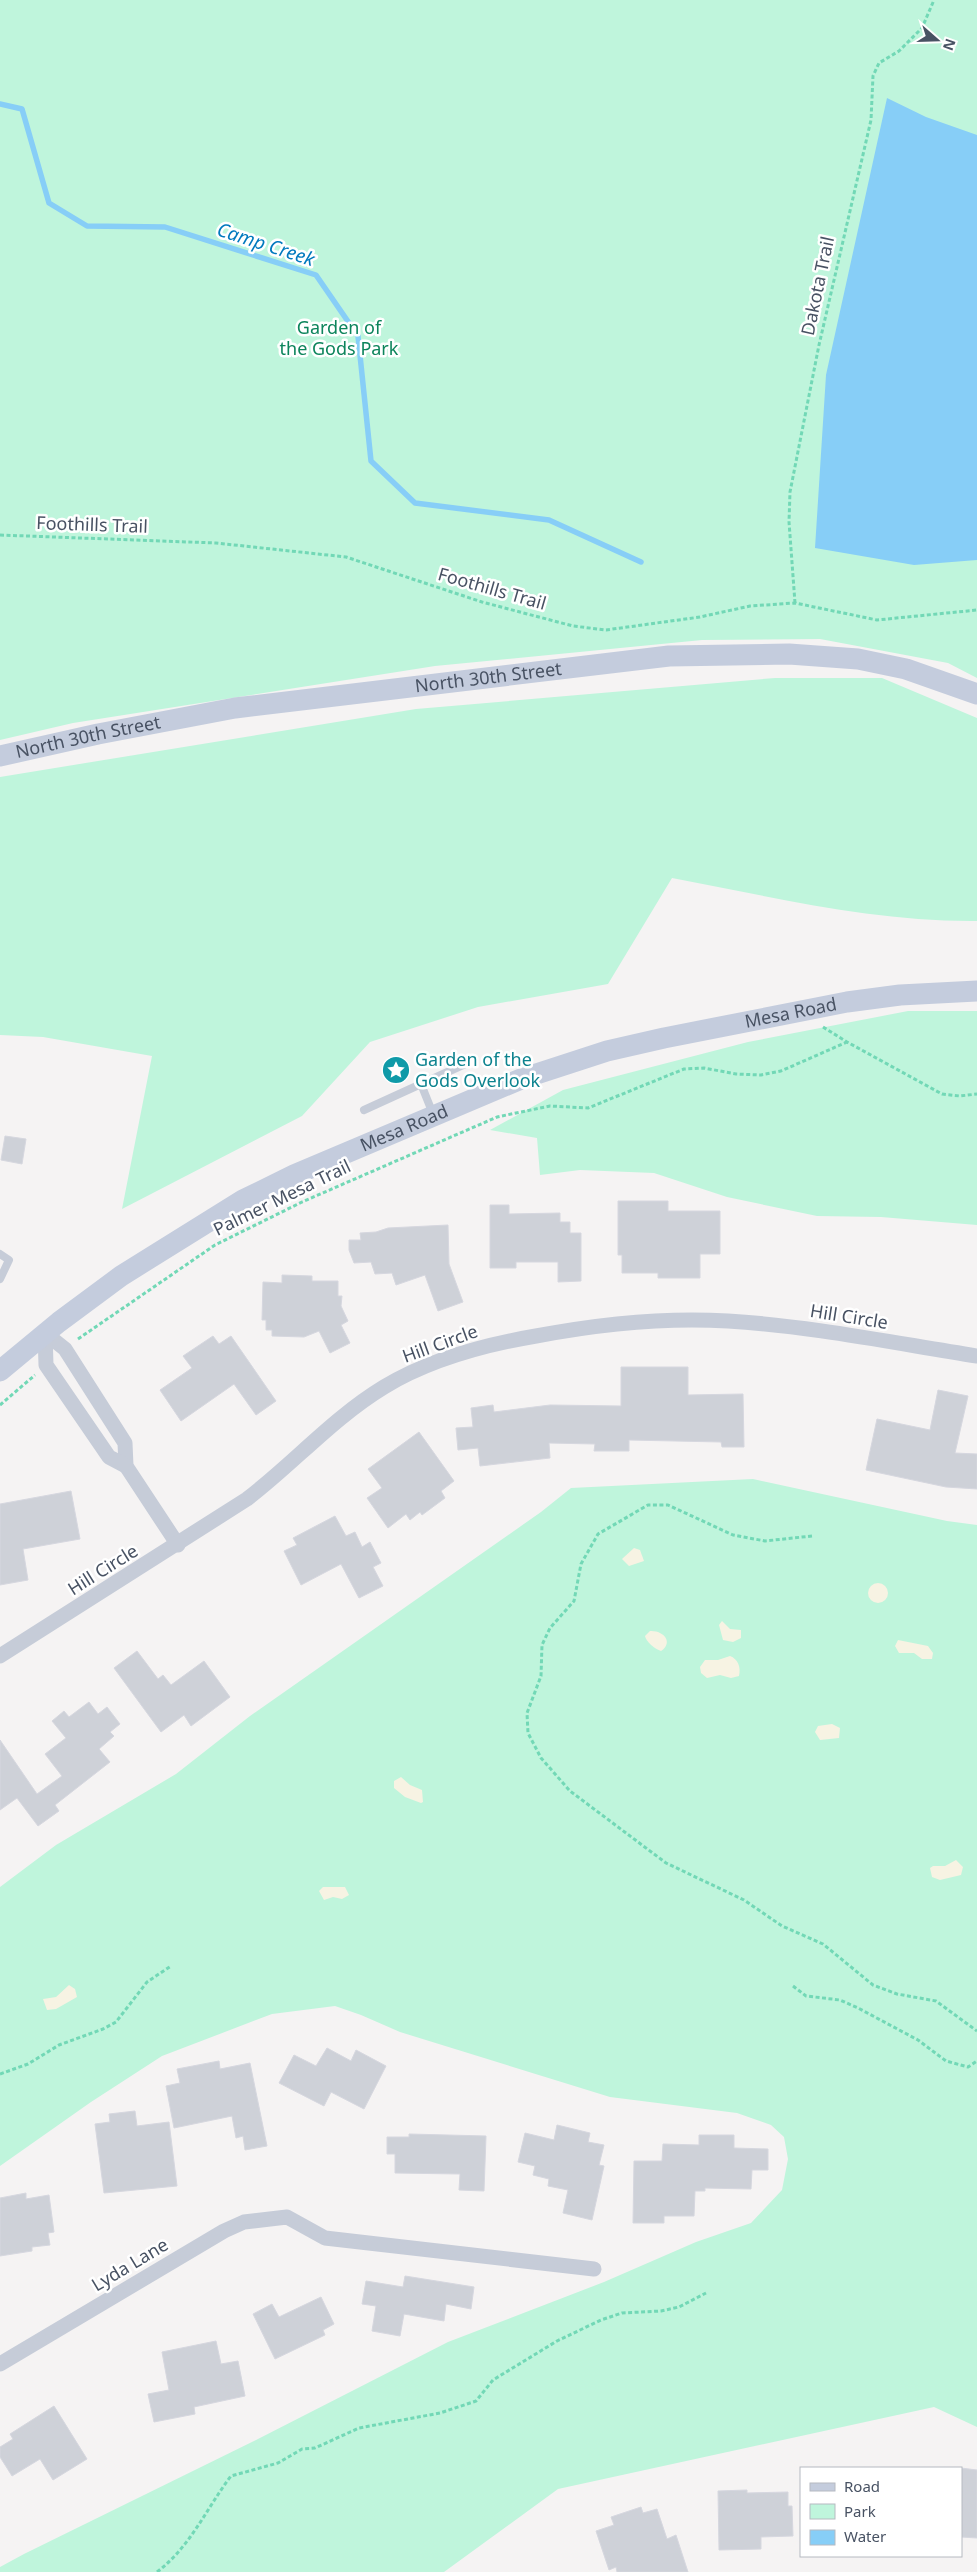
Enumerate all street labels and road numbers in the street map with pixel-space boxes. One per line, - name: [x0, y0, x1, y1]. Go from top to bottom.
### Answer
- street label: Dakota Trail: [795, 234, 839, 337]
- street label: Foothills Trail: [36, 510, 148, 538]
- street label: Foothills Trail: [435, 561, 549, 615]
- street label: North 30th Street: [414, 656, 563, 697]
- street label: North 30th Street: [13, 709, 163, 763]
- street label: Mesa Road: [743, 991, 839, 1033]
- street label: Mesa Road: [356, 1098, 451, 1157]
- street label: Palmer Mesa Trail: [209, 1153, 354, 1241]
- street label: Hill Circle: [809, 1298, 890, 1334]
- street label: Hill Circle: [399, 1318, 481, 1368]
- street label: Hill Circle: [63, 1538, 142, 1600]
- street label: Lyda Lane: [87, 2232, 172, 2296]

